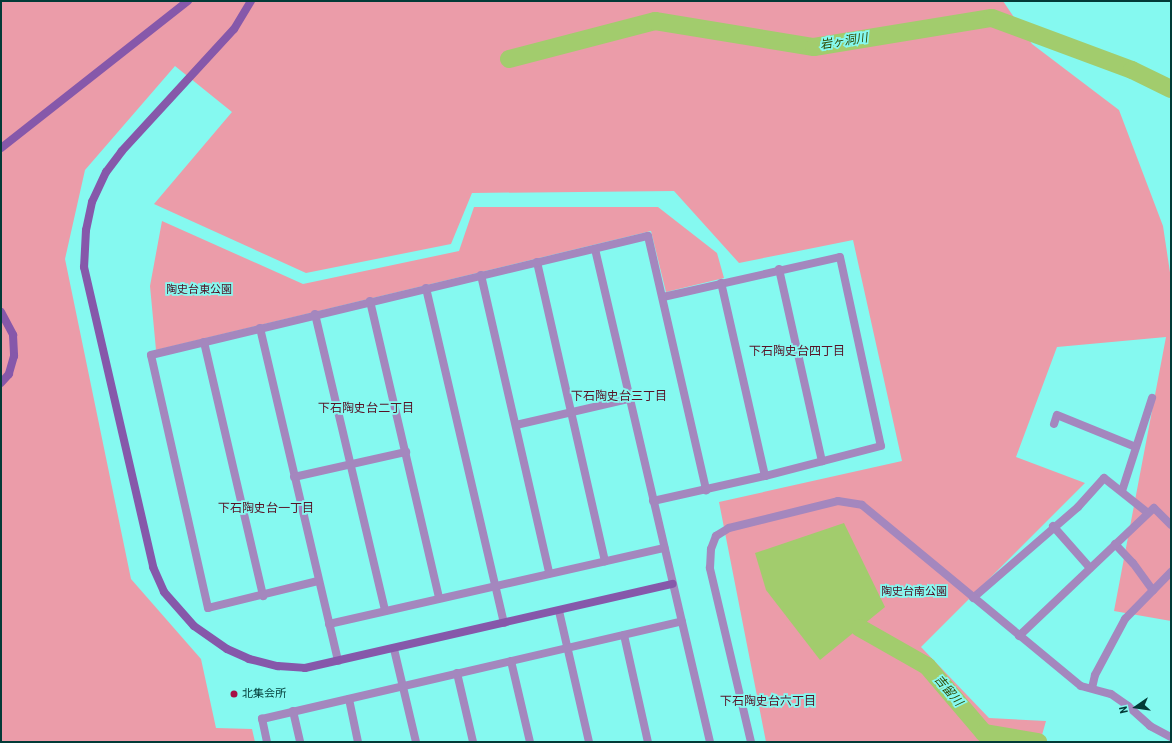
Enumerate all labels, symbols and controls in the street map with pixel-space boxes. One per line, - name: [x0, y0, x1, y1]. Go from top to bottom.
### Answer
- water label: 岩ヶ洞川: [819, 31, 869, 53]
- park label: 陶史台東公園: [166, 283, 232, 297]
- district label: 下石陶史台四丁目: [749, 345, 845, 359]
- district label: 下石陶史台三丁目: [571, 390, 667, 404]
- district label: 下石陶史台二丁目: [318, 402, 414, 416]
- district label: 下石陶史台一丁目: [218, 502, 314, 516]
- park label: 陶史台南公園: [881, 585, 947, 599]
- water label: 吉留川: [931, 673, 965, 709]
- place label: 北集会所: [242, 687, 286, 701]
- north arrow: [1116, 687, 1156, 727]
- marker: 北集会所: [229, 689, 239, 699]
- district label: 下石陶史台六丁目: [720, 695, 816, 709]
- text: N: [1117, 705, 1131, 715]

